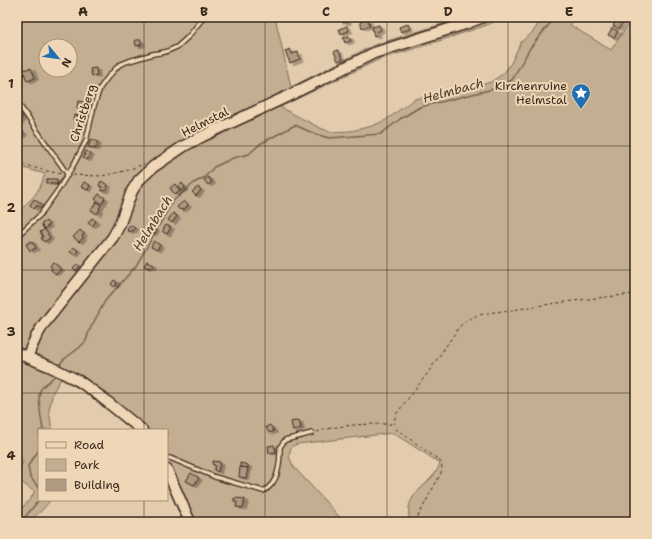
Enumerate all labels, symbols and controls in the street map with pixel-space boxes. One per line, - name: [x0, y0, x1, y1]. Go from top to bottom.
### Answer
- text: A: [78, 3, 88, 20]
- text: B: [200, 3, 208, 20]
- text: C: [322, 3, 330, 20]
- text: D: [443, 3, 453, 20]
- text: E: [565, 3, 574, 20]
- north arrow: [38, 38, 78, 78]
- text: N: [57, 55, 75, 70]
- water label: Helmbach: [421, 74, 485, 107]
- text: 1: [8, 75, 14, 92]
- place label: Kirchenruine Helmstal: [495, 78, 567, 108]
- street label: Christberg: [66, 82, 100, 144]
- place icon: Kirchenruine Helmstal: [570, 82, 592, 110]
- street label: Helmstal: [179, 103, 232, 141]
- water label: Helmbach: [129, 192, 176, 254]
- text: 2: [6, 199, 16, 216]
- text: 3: [6, 323, 16, 340]
- legend: [38, 429, 168, 501]
- text: Road: [74, 437, 105, 453]
- text: 4: [6, 447, 16, 464]
- text: Park: [74, 457, 100, 473]
- text: Building: [74, 477, 120, 493]

